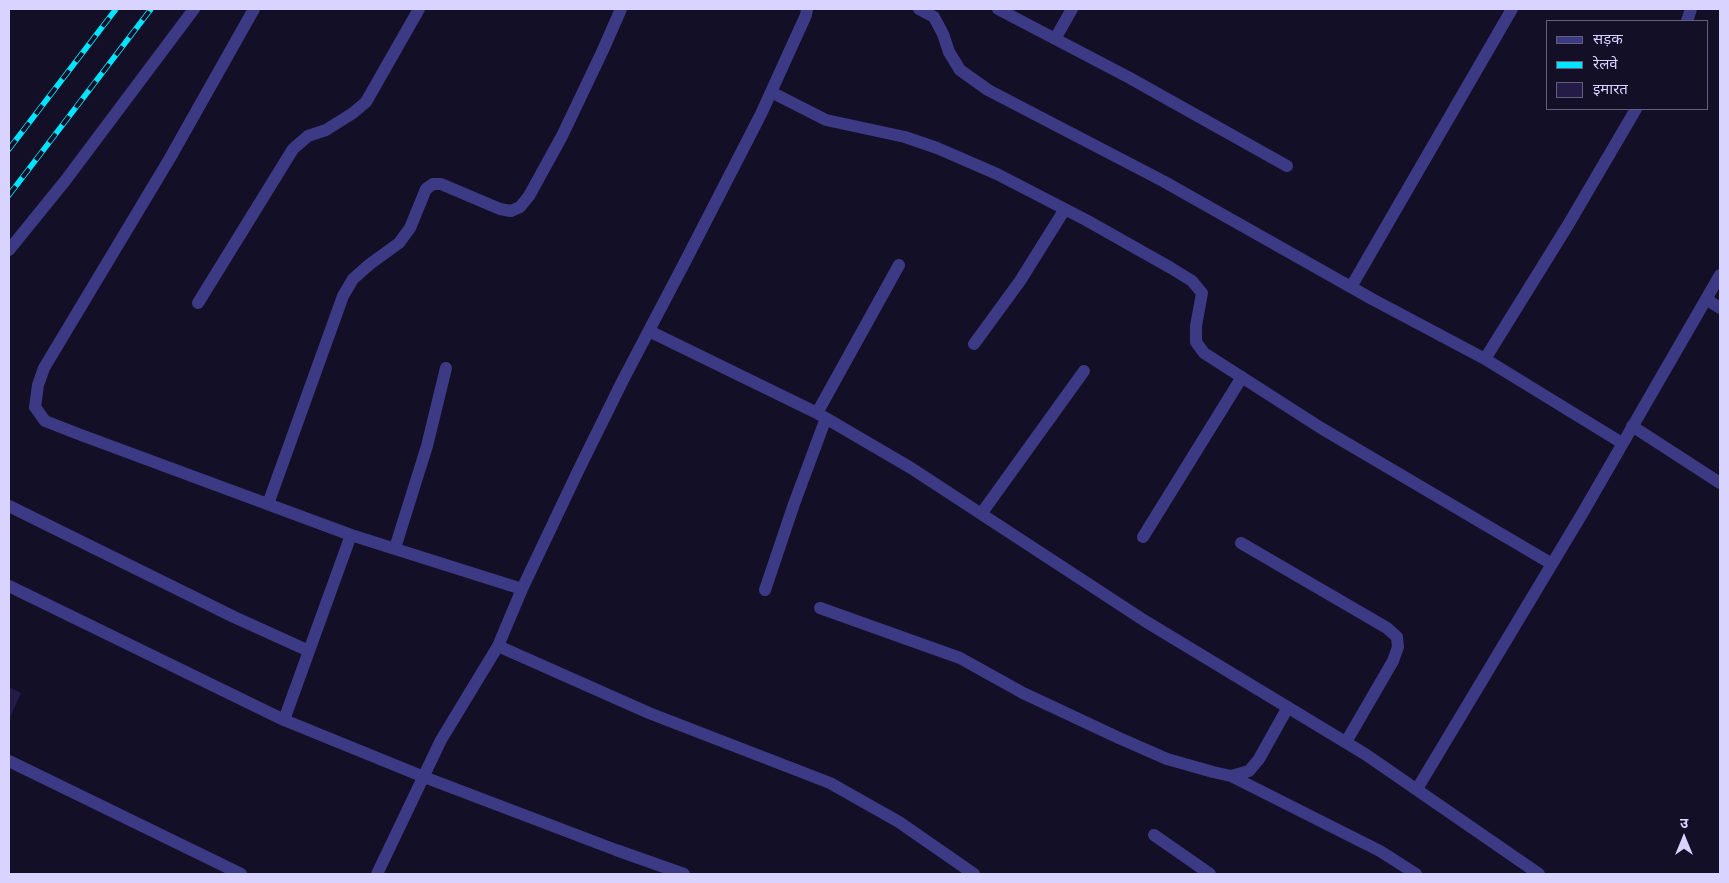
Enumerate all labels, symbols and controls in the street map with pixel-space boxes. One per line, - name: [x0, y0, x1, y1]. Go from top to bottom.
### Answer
- legend: [1546, 20, 1709, 110]
- text: सड़क: [1593, 30, 1623, 47]
- text: रेलवे: [1593, 55, 1618, 72]
- text: इमारत: [1593, 80, 1628, 97]
- north arrow: [1659, 813, 1709, 863]
- text: उ: [1680, 815, 1688, 831]

